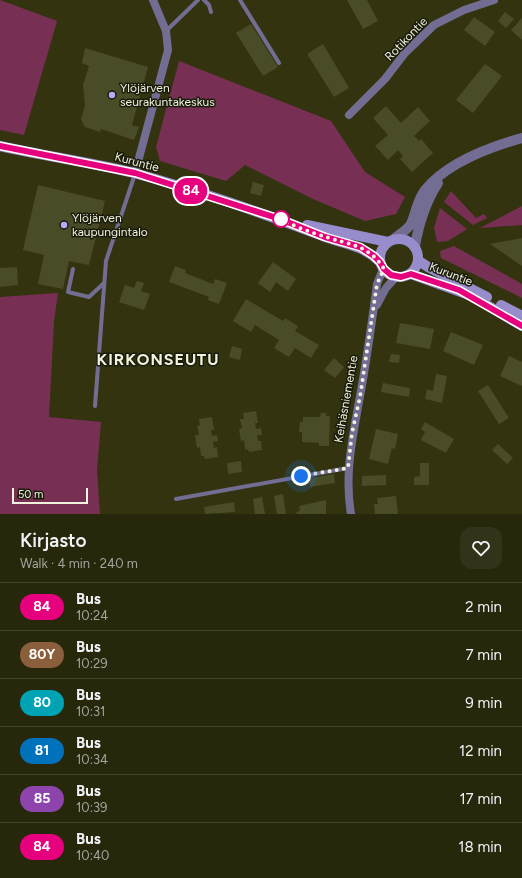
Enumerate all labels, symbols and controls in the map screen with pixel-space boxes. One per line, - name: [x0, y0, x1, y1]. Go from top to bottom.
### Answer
- street label: Rotikontie: [382, 14, 430, 64]
- place label: Ylöjärven seurakuntakeskus: [120, 81, 215, 109]
- marker: Ylöjärven seurakuntakeskus: [107, 90, 117, 100]
- street label: Kuruntie: [113, 149, 161, 175]
- line badge: 84: [173, 178, 209, 204]
- text: 84: [182, 182, 200, 199]
- unlabelled marker: [272, 210, 290, 228]
- place label: Ylöjärven kaupungintalo: [72, 211, 148, 239]
- marker: Ylöjärven kaupungintalo: [59, 220, 69, 230]
- street label: Kuruntie: [427, 259, 475, 289]
- district label: KIRKONSEUTU: [97, 350, 219, 369]
- street label: Keihäsniementie: [331, 354, 361, 444]
- your location: [291, 466, 311, 486]
- scale bar: [12, 486, 88, 505]
- text: 50 m: [18, 488, 43, 501]
- button: heart: [460, 527, 502, 569]
- text: Kirjasto: [20, 529, 86, 552]
- text: Walk · 4 min · 240 m: [20, 556, 138, 571]
- text: Bus: [76, 590, 101, 608]
- text: 84: [33, 598, 51, 615]
- text: 2 min: [465, 598, 502, 616]
- text: 10:24: [76, 608, 108, 623]
- text: Bus: [76, 638, 101, 656]
- text: 80Y: [29, 646, 55, 663]
- text: 7 min: [466, 646, 502, 664]
- text: 10:29: [76, 656, 108, 671]
- text: Bus: [76, 686, 101, 704]
- text: 80: [33, 694, 51, 711]
- text: 9 min: [465, 694, 502, 712]
- text: 10:31: [76, 704, 105, 719]
- text: Bus: [76, 734, 101, 752]
- text: 81: [35, 742, 49, 759]
- text: 12 min: [459, 742, 502, 760]
- text: 10:34: [76, 752, 108, 767]
- text: Bus: [76, 782, 101, 800]
- text: 85: [34, 790, 50, 807]
- text: 17 min: [459, 790, 502, 808]
- text: 10:39: [76, 800, 107, 815]
- text: Bus: [76, 830, 101, 848]
- text: 84: [33, 838, 51, 855]
- text: 18 min: [458, 838, 502, 856]
- text: 10:40: [76, 848, 109, 863]

